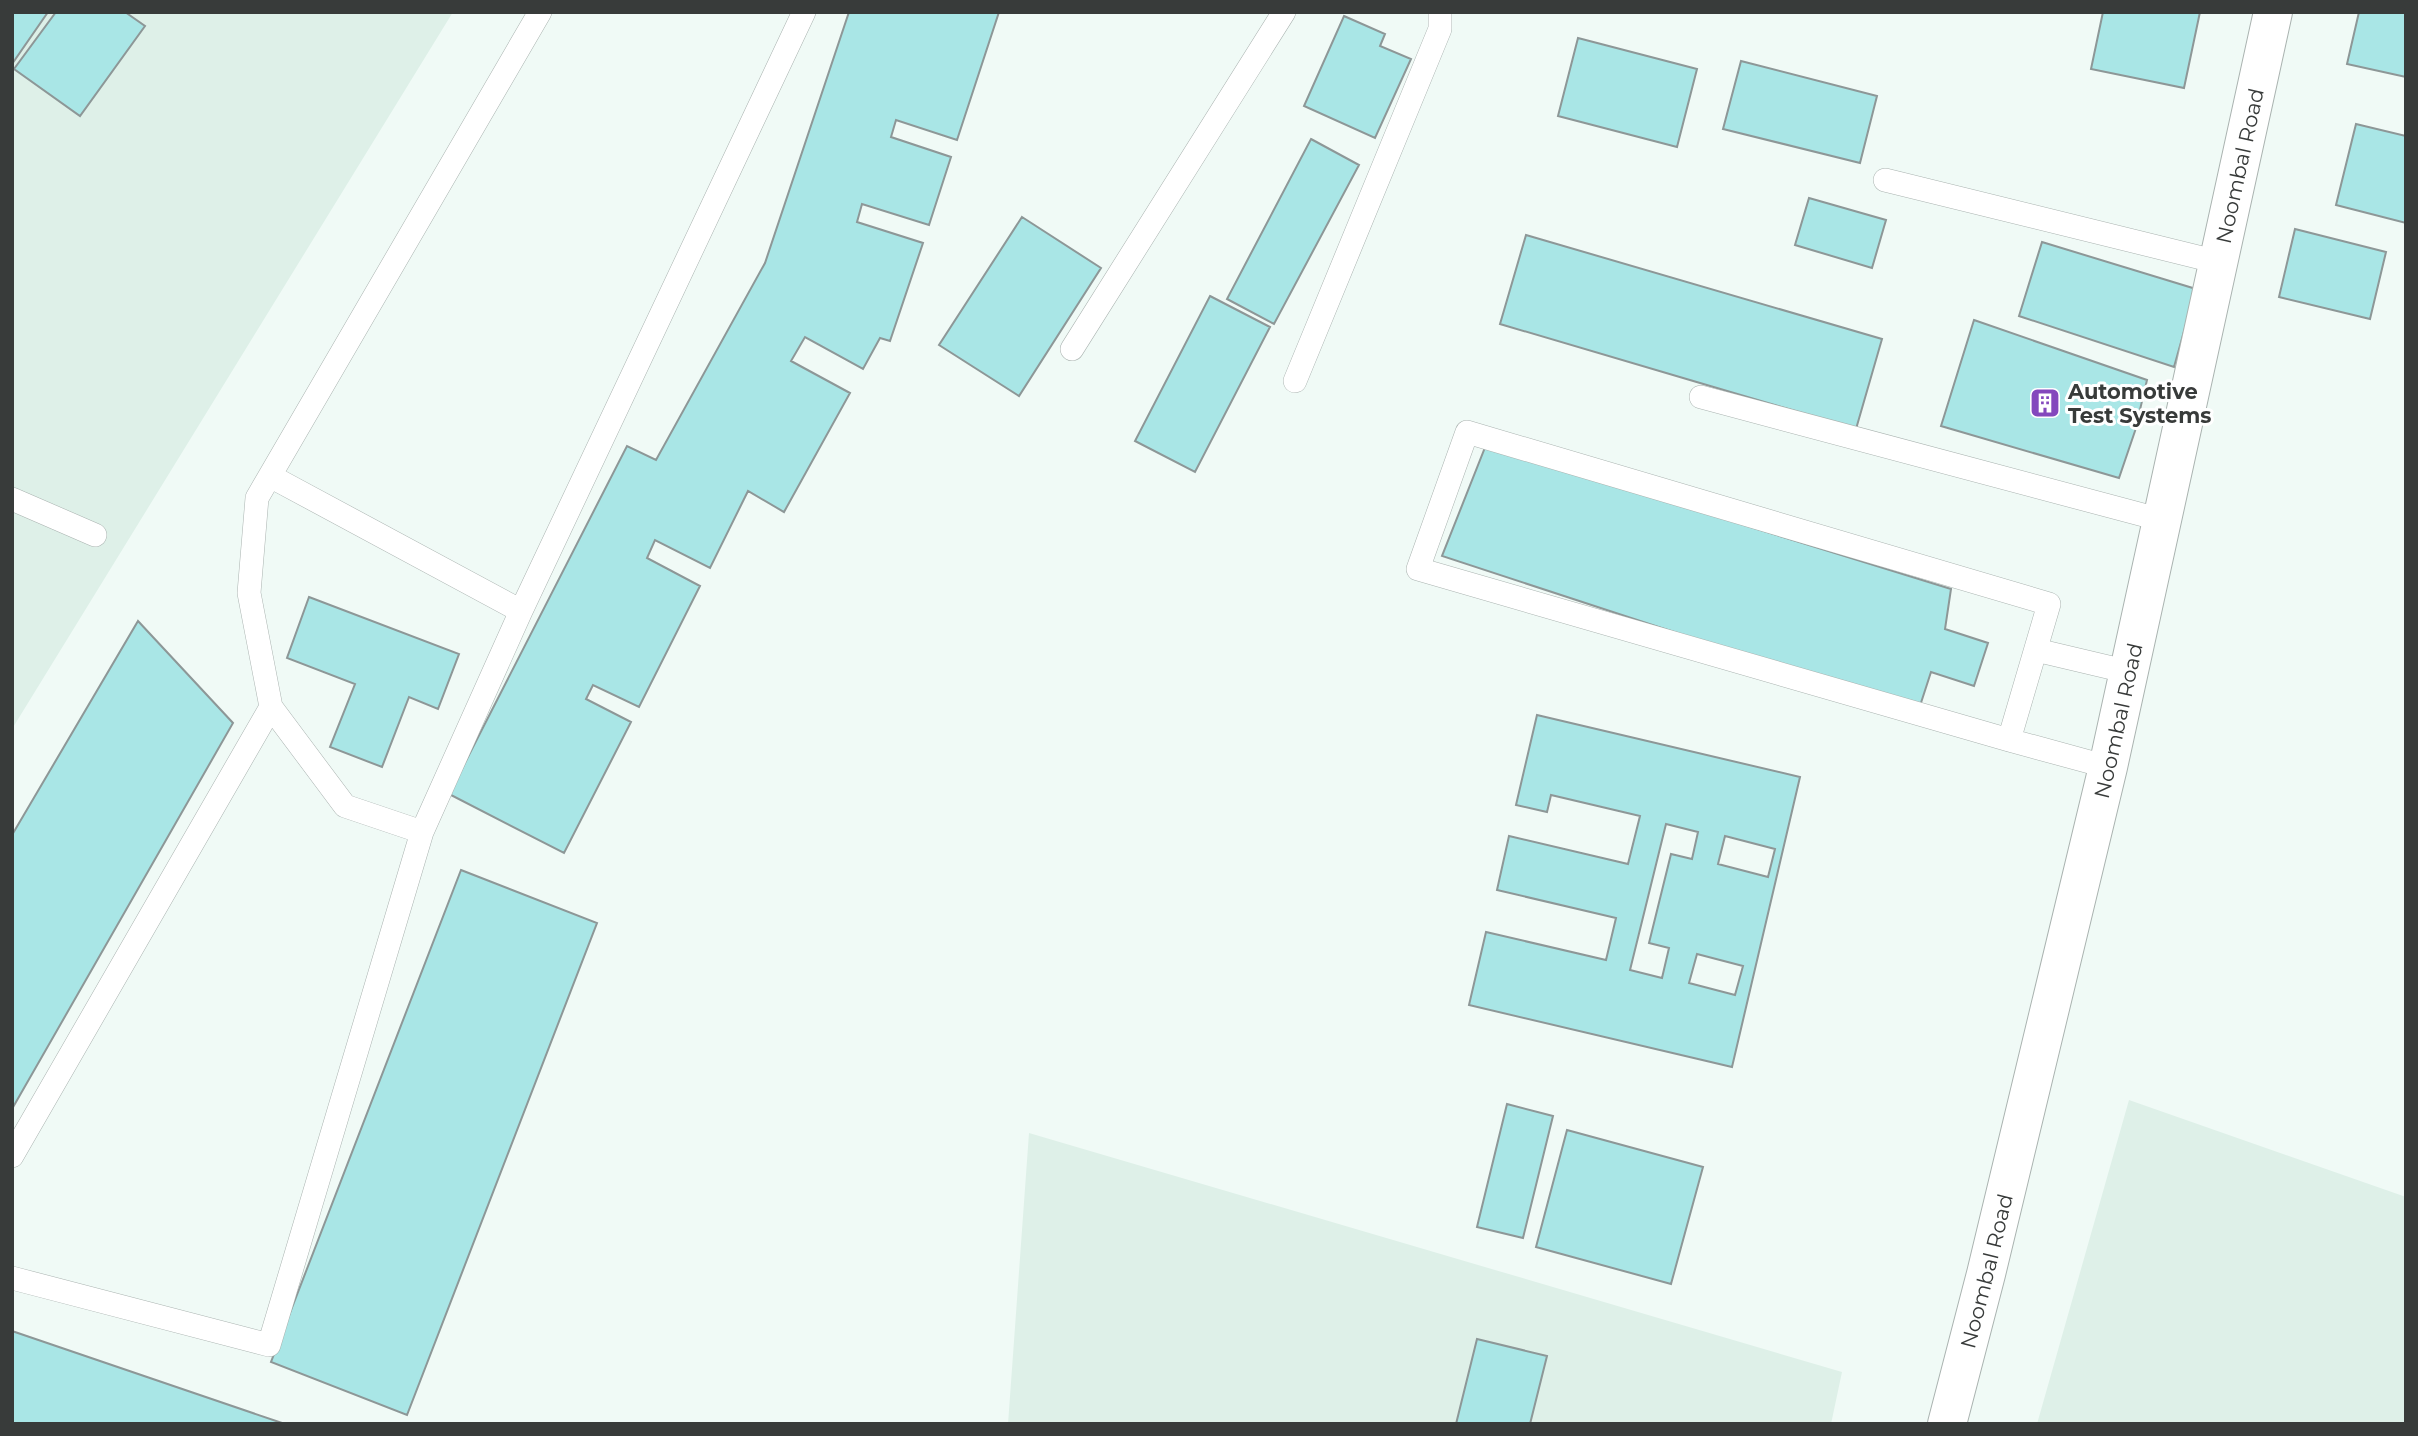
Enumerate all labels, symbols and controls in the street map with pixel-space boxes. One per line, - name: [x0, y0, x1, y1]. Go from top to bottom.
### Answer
- street label: Noombal Road: [2210, 86, 2269, 246]
- place label: Automotive Test Systems: [2067, 379, 2211, 428]
- building icon: Automotive Test Systems: [2028, 386, 2062, 420]
- street label: Noombal Road: [2088, 641, 2147, 801]
- street label: Noombal Road: [1955, 1191, 2017, 1351]

